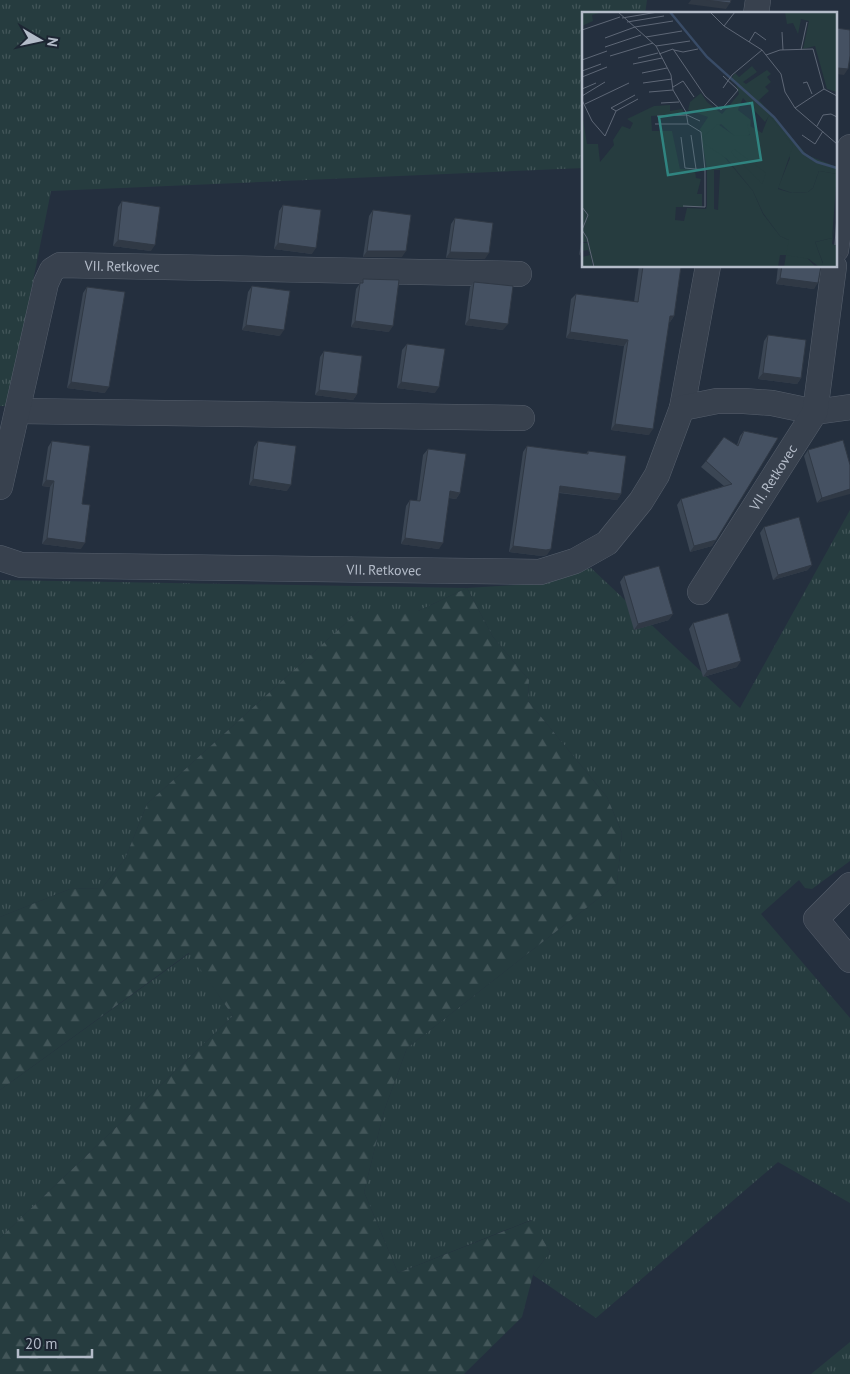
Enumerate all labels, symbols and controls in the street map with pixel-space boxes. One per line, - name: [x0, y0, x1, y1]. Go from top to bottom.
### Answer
- inset map: [582, 12, 838, 268]
- north arrow: [15, 15, 65, 65]
- text: N: [43, 36, 62, 48]
- street label: VII. Retkovec: [83, 256, 160, 276]
- street label: VII. Retkovec: [745, 441, 801, 515]
- street label: VII. Retkovec: [345, 560, 422, 579]
- scale bar: [18, 1326, 91, 1358]
- text: 20 m: [25, 1334, 58, 1353]

